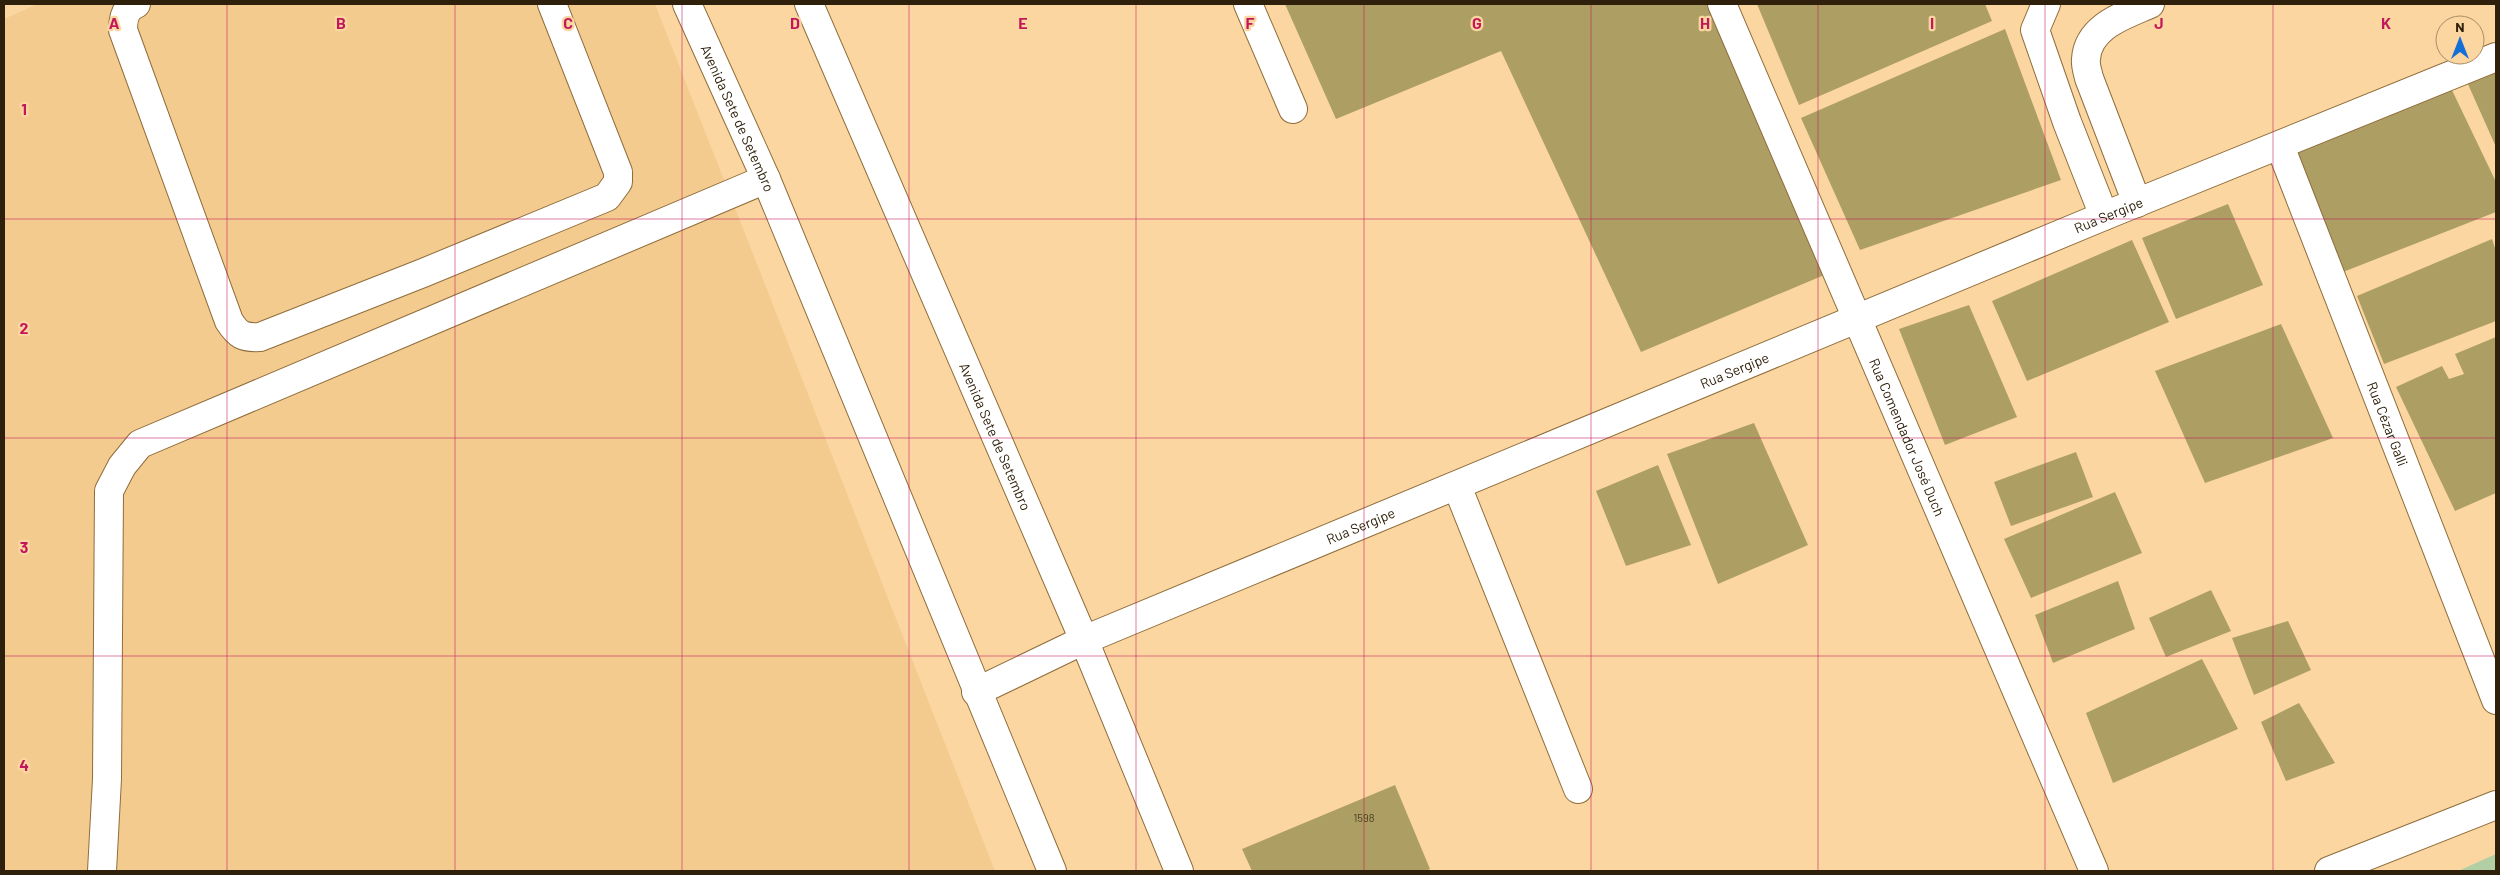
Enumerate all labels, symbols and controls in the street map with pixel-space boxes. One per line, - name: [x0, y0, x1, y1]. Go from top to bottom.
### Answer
- text: A: [109, 13, 120, 32]
- text: B: [336, 13, 346, 32]
- text: C: [563, 13, 573, 32]
- text: D: [790, 13, 800, 32]
- text: E: [1018, 13, 1028, 32]
- text: F: [1246, 13, 1255, 32]
- text: G: [1472, 13, 1482, 32]
- text: H: [1700, 13, 1710, 32]
- text: I: [1930, 13, 1934, 32]
- text: J: [2154, 13, 2164, 32]
- text: K: [2381, 13, 2391, 32]
- north arrow: [2435, 15, 2485, 65]
- text: N: [2455, 18, 2465, 35]
- street label: Avenida Sete de Setembro: [698, 42, 779, 194]
- text: 1: [21, 99, 27, 118]
- street label: Rua Sergipe: [2071, 193, 2145, 236]
- text: 2: [20, 318, 29, 337]
- street label: Rua Sergipe: [1697, 348, 1771, 392]
- street label: Rua Comendador José Duch: [1866, 355, 1949, 518]
- street label: Avenida Sete de Setembro: [957, 360, 1035, 513]
- street label: Rua Cézar Galli: [2364, 379, 2412, 468]
- street label: Rua Sergipe: [1323, 503, 1397, 547]
- text: 3: [20, 537, 28, 556]
- text: 4: [19, 755, 29, 774]
- house number: 1598: [1354, 811, 1375, 824]

